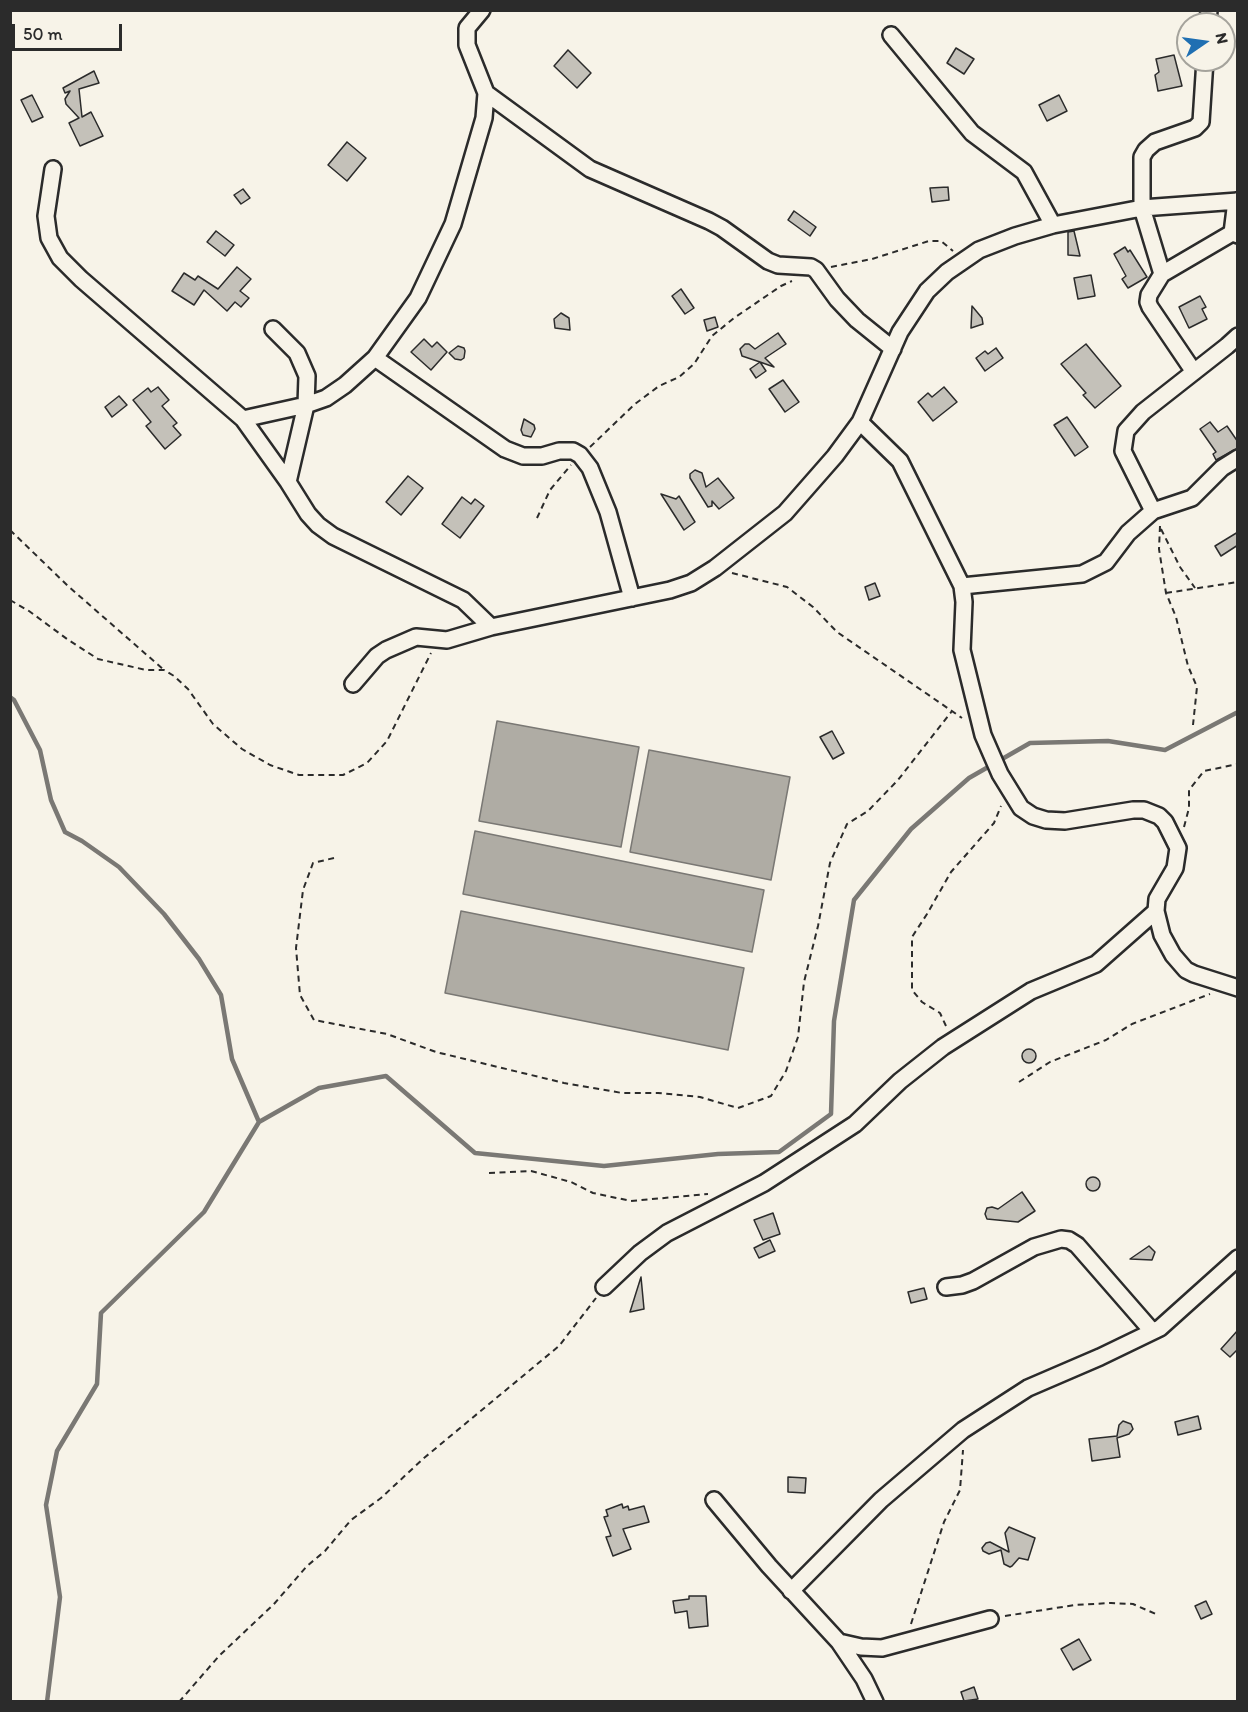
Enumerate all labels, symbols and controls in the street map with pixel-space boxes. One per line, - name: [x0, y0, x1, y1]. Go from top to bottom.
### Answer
- scale bar: [15, 12, 124, 50]
- north arrow: [1176, 12, 1236, 72]
- text: 50 m: [23, 23, 63, 45]
- text: N: [1212, 31, 1233, 46]

